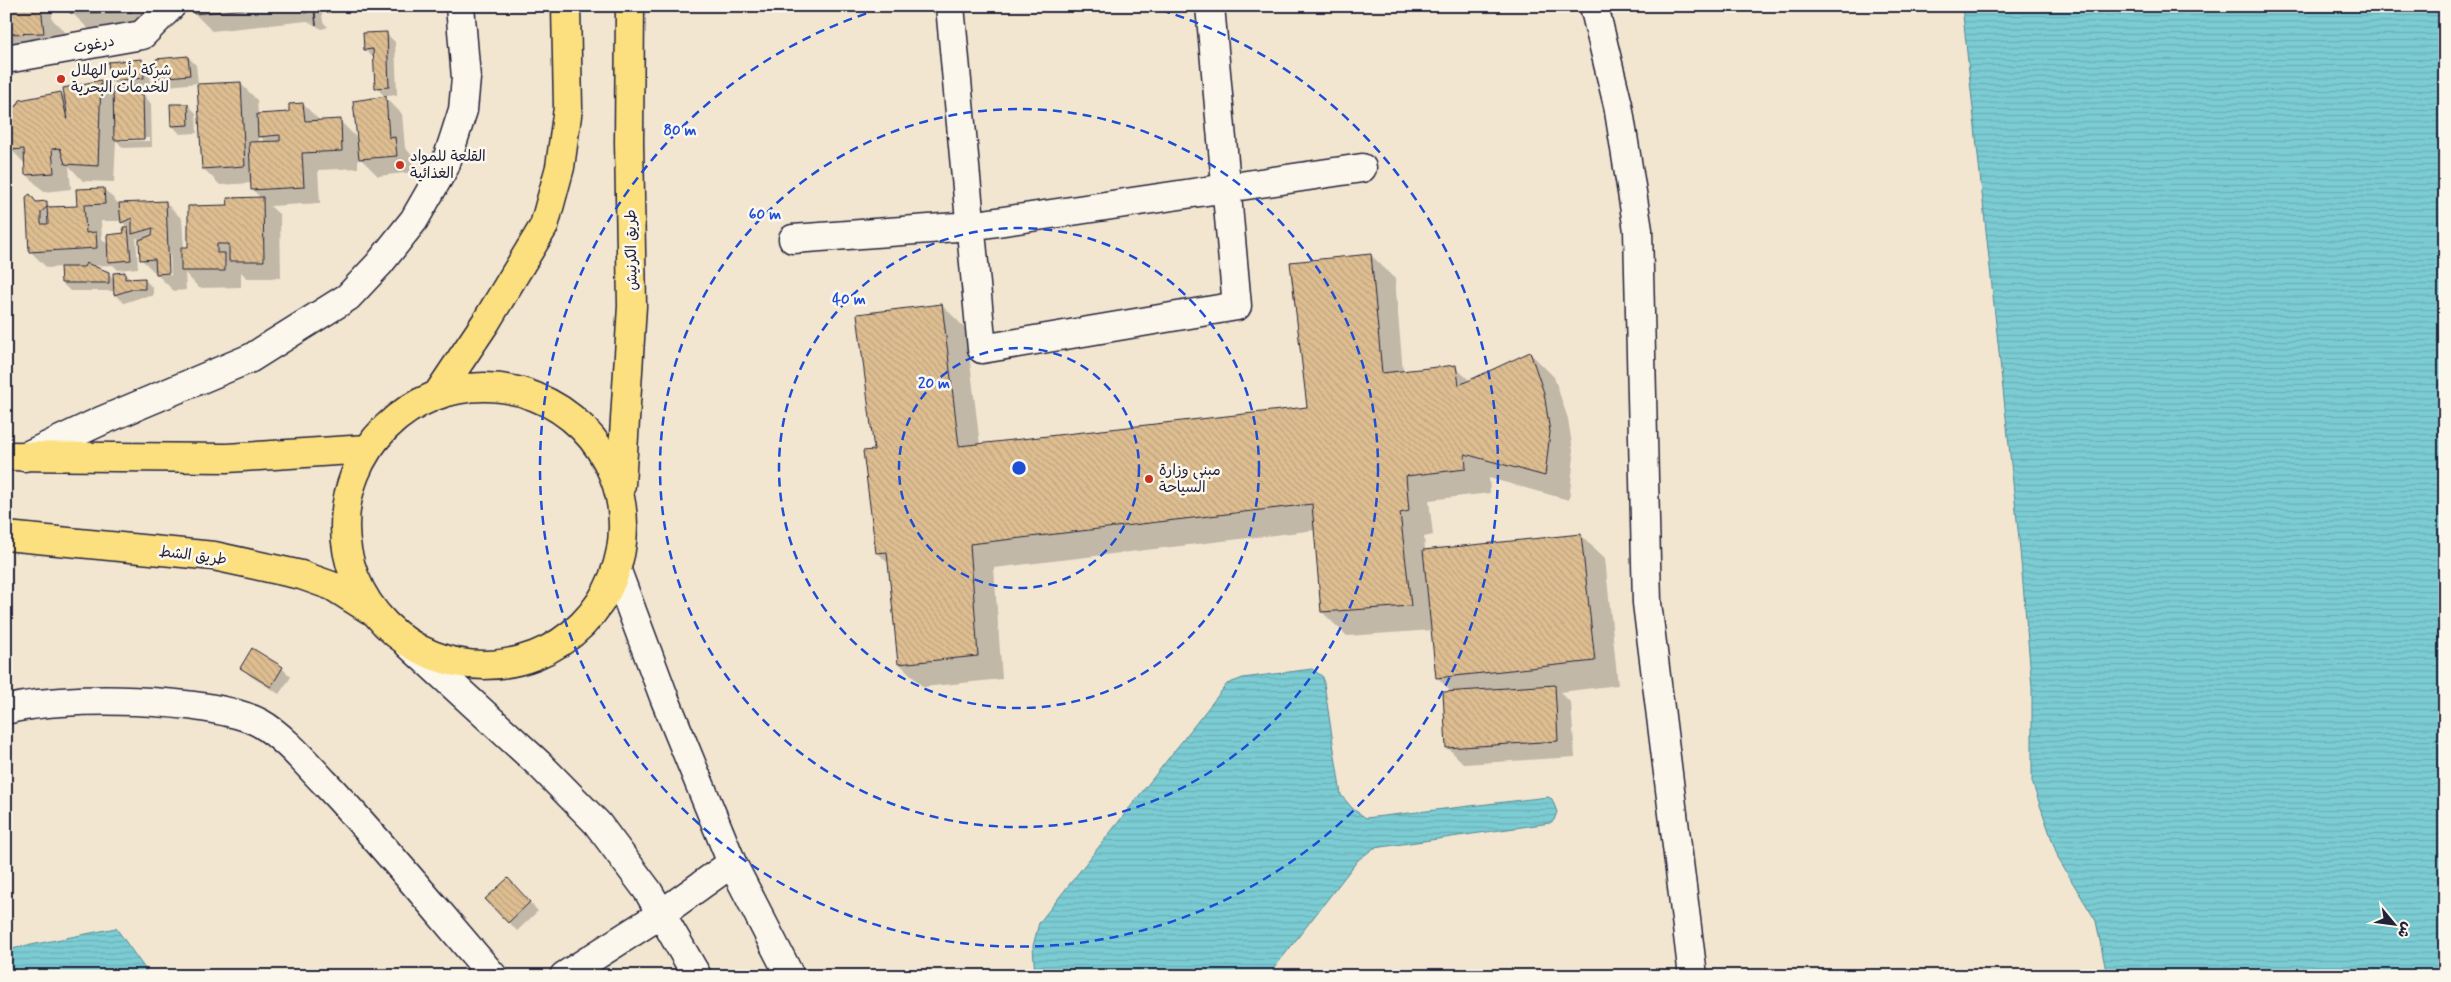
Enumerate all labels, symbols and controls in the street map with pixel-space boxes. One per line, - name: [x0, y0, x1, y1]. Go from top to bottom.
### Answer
- street label: درغوت: [72, 32, 116, 58]
- place label: شركة رأس الهلال للخدمات البحرية: [71, 61, 172, 98]
- marker: شركة رأس الهلال للخدمات البحرية: [55, 73, 67, 85]
- text: 80 m: [663, 121, 697, 141]
- place label: القلعة للمواد الغذائية: [410, 147, 486, 184]
- marker: القلعة للمواد الغذائية: [394, 159, 406, 171]
- text: 60 m: [749, 205, 781, 225]
- street label: طريق الكرنيش: [621, 209, 643, 291]
- text: 40 m: [832, 290, 866, 310]
- text: 20 m: [918, 374, 950, 394]
- centre of rings: [1010, 459, 1028, 477]
- place label: مبنى وزارة السياحة: [1159, 461, 1221, 498]
- marker: مبنى وزارة السياحة: [1143, 473, 1155, 485]
- street label: طريق الشط: [158, 542, 228, 570]
- north arrow: [2368, 900, 2418, 950]
- text: ش: [2393, 919, 2416, 941]

